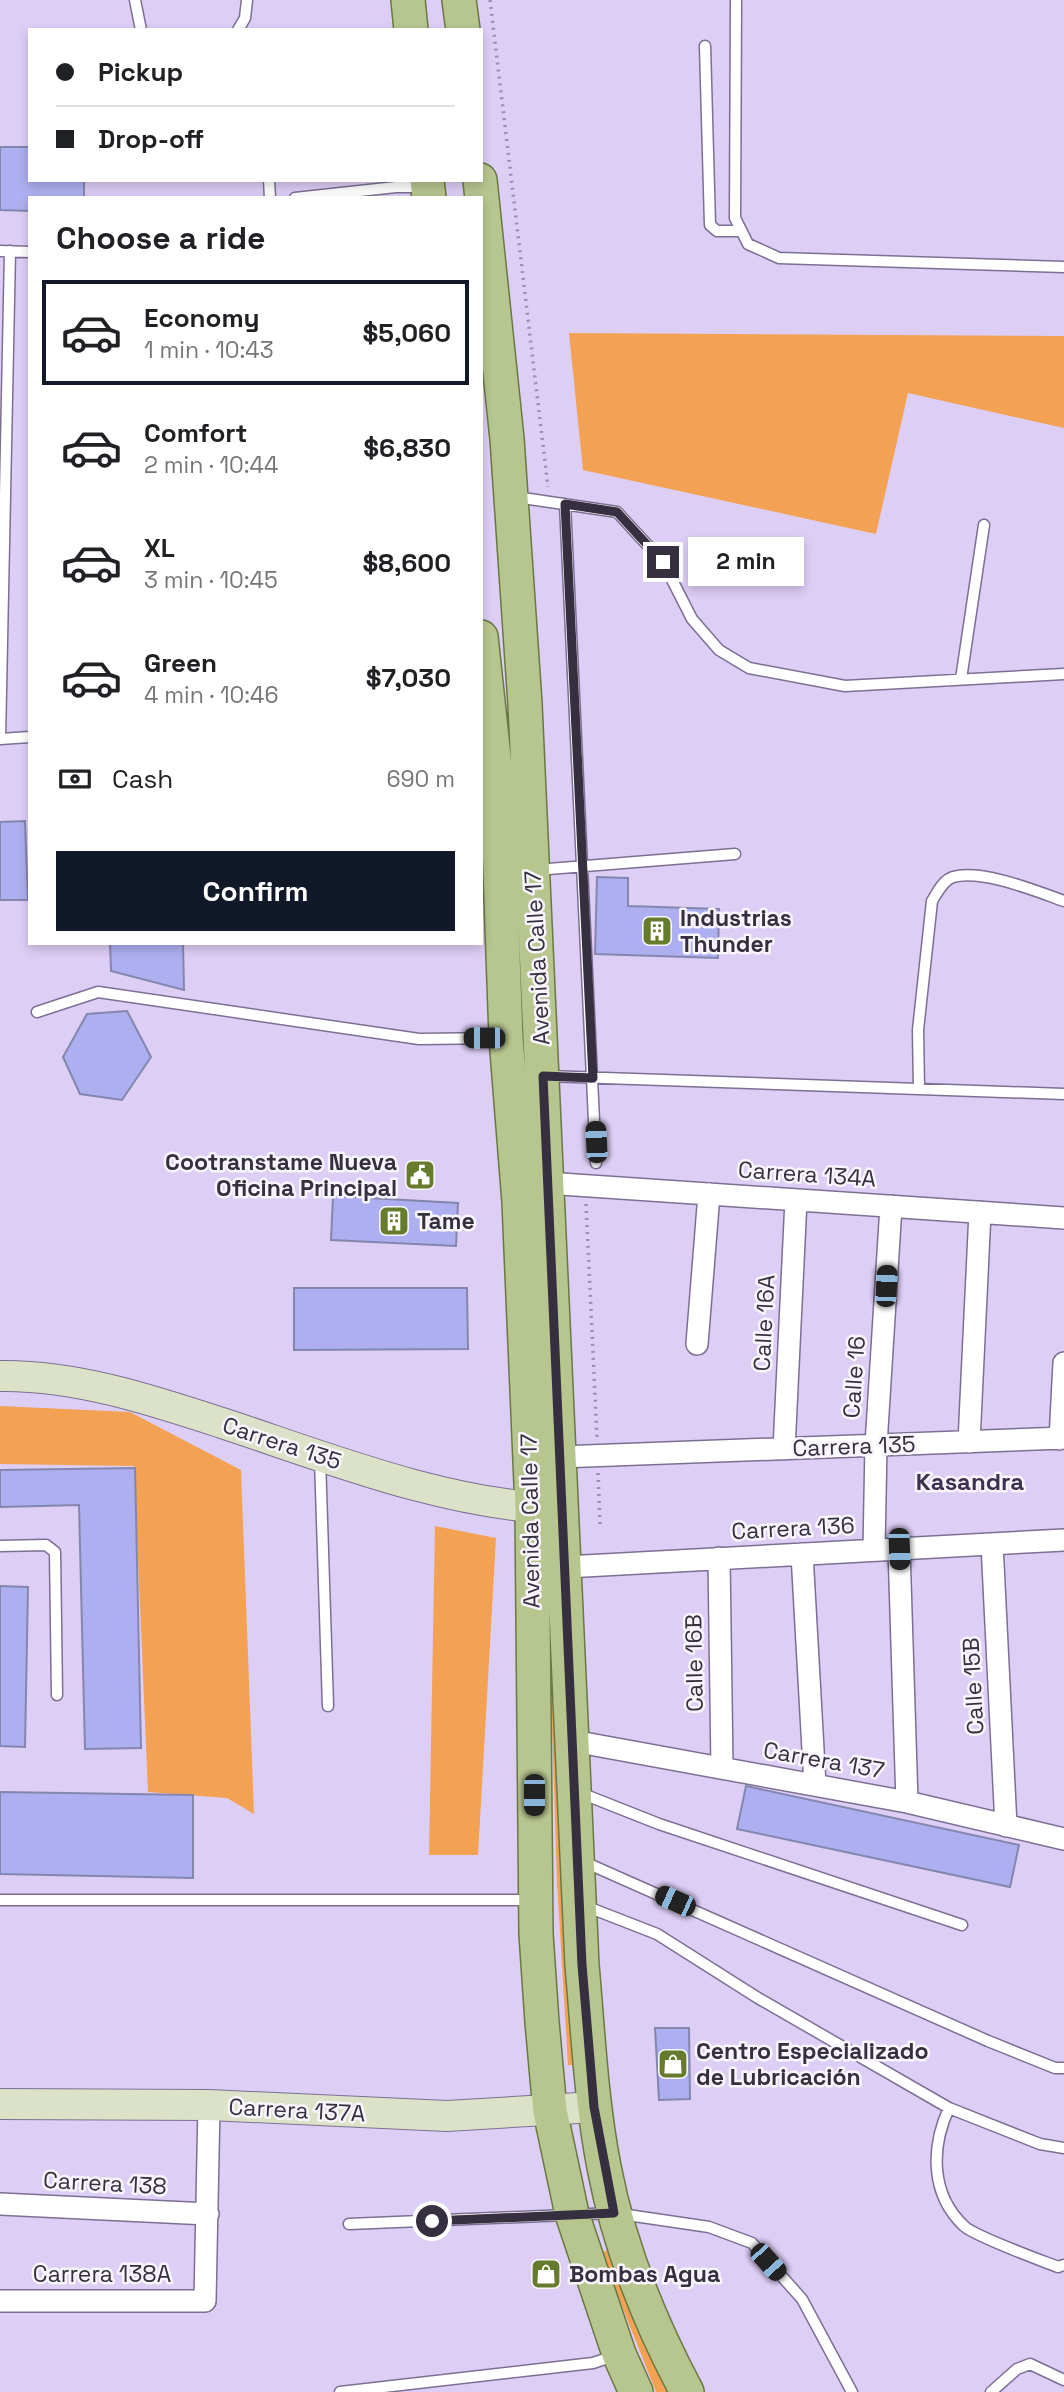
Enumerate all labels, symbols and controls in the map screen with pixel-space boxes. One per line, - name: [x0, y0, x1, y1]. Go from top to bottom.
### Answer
- text: Pickup: [98, 55, 183, 89]
- text: Drop-off: [98, 122, 204, 156]
- text: Choose a ride: [56, 218, 266, 258]
- icon: car: [60, 301, 123, 364]
- text: Economy: [144, 301, 260, 335]
- text: $5,060: [363, 316, 451, 350]
- text: 1 min · 10:43: [144, 335, 274, 365]
- icon: car: [60, 416, 123, 479]
- text: Comfort: [144, 416, 247, 450]
- text: $6,830: [363, 431, 451, 465]
- text: 2 min · 10:44: [144, 450, 278, 480]
- icon: car: [60, 531, 123, 594]
- text: XL: [144, 531, 175, 565]
- callout: 2 min: [688, 538, 803, 586]
- text: $8,600: [362, 546, 451, 580]
- route end: [647, 546, 679, 578]
- text: 2 min: [716, 546, 776, 576]
- text: 3 min · 10:45: [144, 565, 278, 595]
- icon: car: [60, 646, 123, 709]
- text: Green: [144, 646, 217, 680]
- text: $7,030: [366, 661, 451, 695]
- text: 4 min · 10:46: [144, 680, 279, 710]
- icon: cash: [56, 760, 94, 798]
- text: Cash: [112, 762, 173, 796]
- text: 690 m: [386, 764, 455, 794]
- button: Confirm: [56, 851, 455, 931]
- street label: Avenida Calle 17: [517, 870, 557, 1046]
- place label: Industrias Thunder: [680, 903, 792, 959]
- building icon: Industrias Thunder: [640, 914, 674, 948]
- car: [464, 1028, 506, 1049]
- car: [585, 1120, 608, 1164]
- place label: Cootranstame Nueva Oficina Principal: [165, 1147, 397, 1203]
- street label: Carrera 134A: [737, 1154, 877, 1194]
- public building icon: Cootranstame Nueva Oficina Principal: [403, 1158, 437, 1192]
- building icon: Tame: [377, 1204, 411, 1238]
- place label: Tame: [417, 1206, 475, 1236]
- car: [875, 1264, 898, 1308]
- street label: Calle 16A: [746, 1274, 782, 1372]
- street label: Calle 16: [836, 1335, 872, 1419]
- street label: Carrera 135: [219, 1410, 345, 1476]
- street label: Carrera 135: [792, 1429, 916, 1463]
- street label: Avenida Calle 17: [513, 1433, 547, 1609]
- district label: Kasandra: [916, 1466, 1024, 1497]
- street label: Carrera 136: [731, 1510, 855, 1546]
- car: [888, 1528, 911, 1570]
- street label: Calle 16B: [678, 1614, 710, 1712]
- street label: Calle 15B: [955, 1637, 991, 1735]
- street label: Carrera 137: [761, 1735, 887, 1785]
- car: [524, 1774, 545, 1816]
- car: [652, 1883, 699, 1919]
- place label: Centro Especializado de Lubricación: [696, 2036, 929, 2092]
- shop icon: Centro Especializado de Lubricación: [656, 2047, 690, 2081]
- street label: Carrera 137A: [228, 2091, 366, 2129]
- street label: Carrera 138: [42, 2165, 168, 2201]
- route start: [416, 2205, 448, 2237]
- car: [747, 2239, 790, 2285]
- shop icon: Bombas Agua: [529, 2257, 563, 2291]
- street label: Carrera 138A: [33, 2259, 171, 2289]
- place label: Bombas Agua: [569, 2259, 720, 2289]

